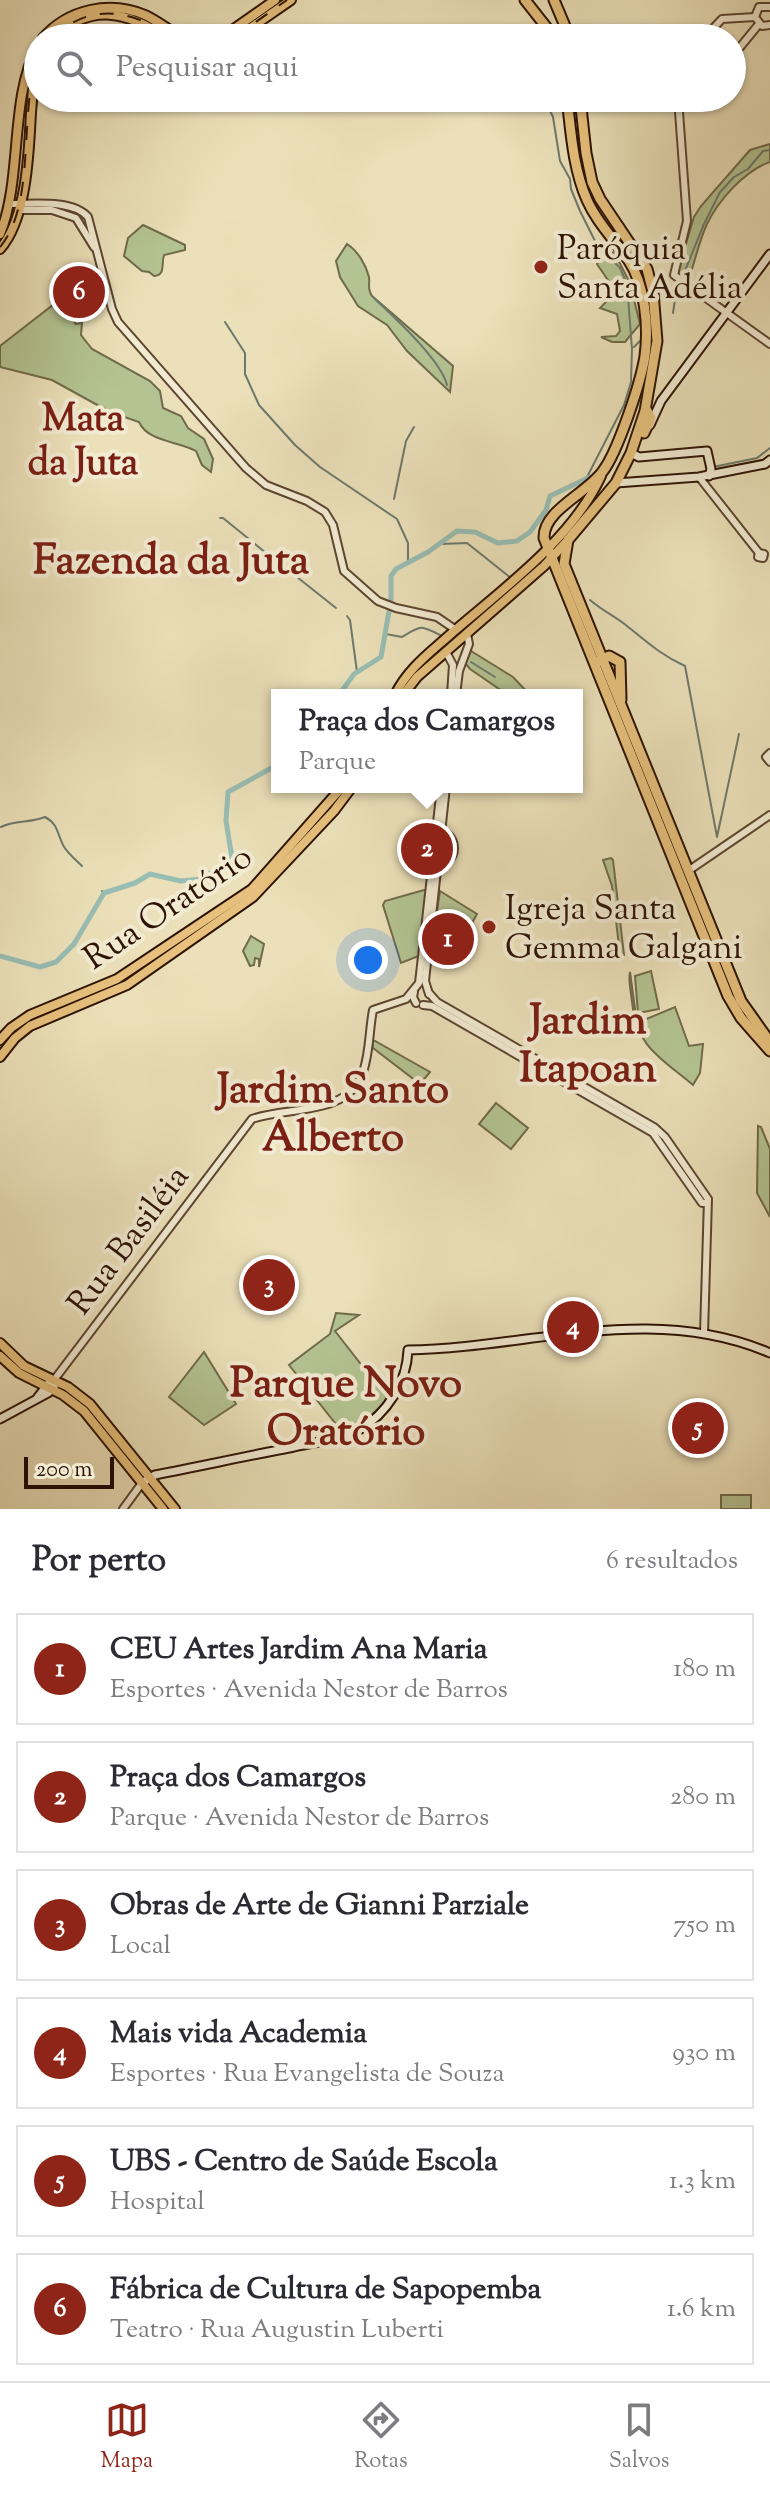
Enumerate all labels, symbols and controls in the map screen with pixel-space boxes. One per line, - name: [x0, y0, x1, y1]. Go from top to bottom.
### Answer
- search box: [24, 24, 746, 112]
- icon: search: [52, 46, 96, 90]
- text: Pesquisar aqui: [116, 47, 298, 90]
- place label: Paróquia Santa Adélia: [557, 226, 743, 314]
- marker: Paróquia Santa Adélia: [532, 258, 550, 276]
- pin: 6: [53, 262, 105, 322]
- district label: Mata da Juta: [28, 394, 139, 492]
- district label: Fazenda da Juta: [33, 533, 310, 593]
- popup: [271, 689, 583, 793]
- text: Praça dos Camargos: [299, 701, 555, 744]
- text: Parque: [299, 744, 376, 781]
- pin: 2: [401, 819, 453, 879]
- street label: Rua Oratório: [75, 834, 263, 983]
- place label: Igreja Santa Gemma Galgani: [505, 886, 742, 974]
- pin: 1: [422, 909, 474, 969]
- marker: Igreja Santa Gemma Galgani: [480, 918, 498, 936]
- your location: [348, 940, 388, 980]
- district label: Jardim Itapoan: [519, 993, 657, 1101]
- district label: Jardim Santo Alberto: [214, 1062, 449, 1170]
- street label: Rua Basiléia: [57, 1156, 202, 1326]
- pin: 3: [243, 1255, 295, 1315]
- pin: 4: [547, 1297, 599, 1357]
- district label: Parque Novo Oratório: [230, 1356, 462, 1464]
- pin: 5: [672, 1398, 724, 1458]
- scale bar: [24, 1453, 114, 1489]
- text: 200 m: [36, 1455, 92, 1487]
- text: Por perto: [32, 1537, 166, 1586]
- text: 6 resultados: [606, 1543, 738, 1580]
- text: CEU Artes Jardim Ana Maria: [110, 1629, 488, 1672]
- text: 1: [56, 1651, 64, 1688]
- text: 180 m: [673, 1651, 736, 1688]
- text: Esportes · Avenida Nestor de Barros: [110, 1672, 508, 1709]
- text: Praça dos Camargos: [110, 1757, 366, 1800]
- text: 2: [54, 1779, 66, 1816]
- text: 280 m: [670, 1779, 736, 1816]
- text: Parque · Avenida Nestor de Barros: [110, 1800, 489, 1837]
- text: Obras de Arte de Gianni Parziale: [110, 1885, 529, 1928]
- text: 3: [55, 1907, 65, 1944]
- text: 750 m: [673, 1907, 736, 1944]
- text: Local: [110, 1928, 171, 1965]
- text: Mais vida Academia: [110, 2013, 367, 2056]
- text: 4: [53, 2035, 67, 2072]
- text: 930 m: [672, 2035, 736, 2072]
- text: Esportes · Rua Evangelista de Souza: [110, 2056, 504, 2093]
- text: UBS - Centro de Saúde Escola: [110, 2141, 498, 2184]
- text: 5: [56, 2163, 64, 2200]
- text: 1.3 km: [669, 2163, 736, 2200]
- text: Hospital: [110, 2184, 205, 2221]
- text: Fábrica de Cultura de Sapopemba: [110, 2269, 541, 2312]
- text: 6: [54, 2291, 66, 2328]
- text: 1.6 km: [667, 2291, 736, 2328]
- text: Teatro · Rua Augustin Luberti: [110, 2312, 444, 2349]
- tab: Mapa: [101, 2398, 153, 2478]
- tab: Rotas: [354, 2398, 408, 2478]
- tab: Salvos: [609, 2398, 669, 2478]

